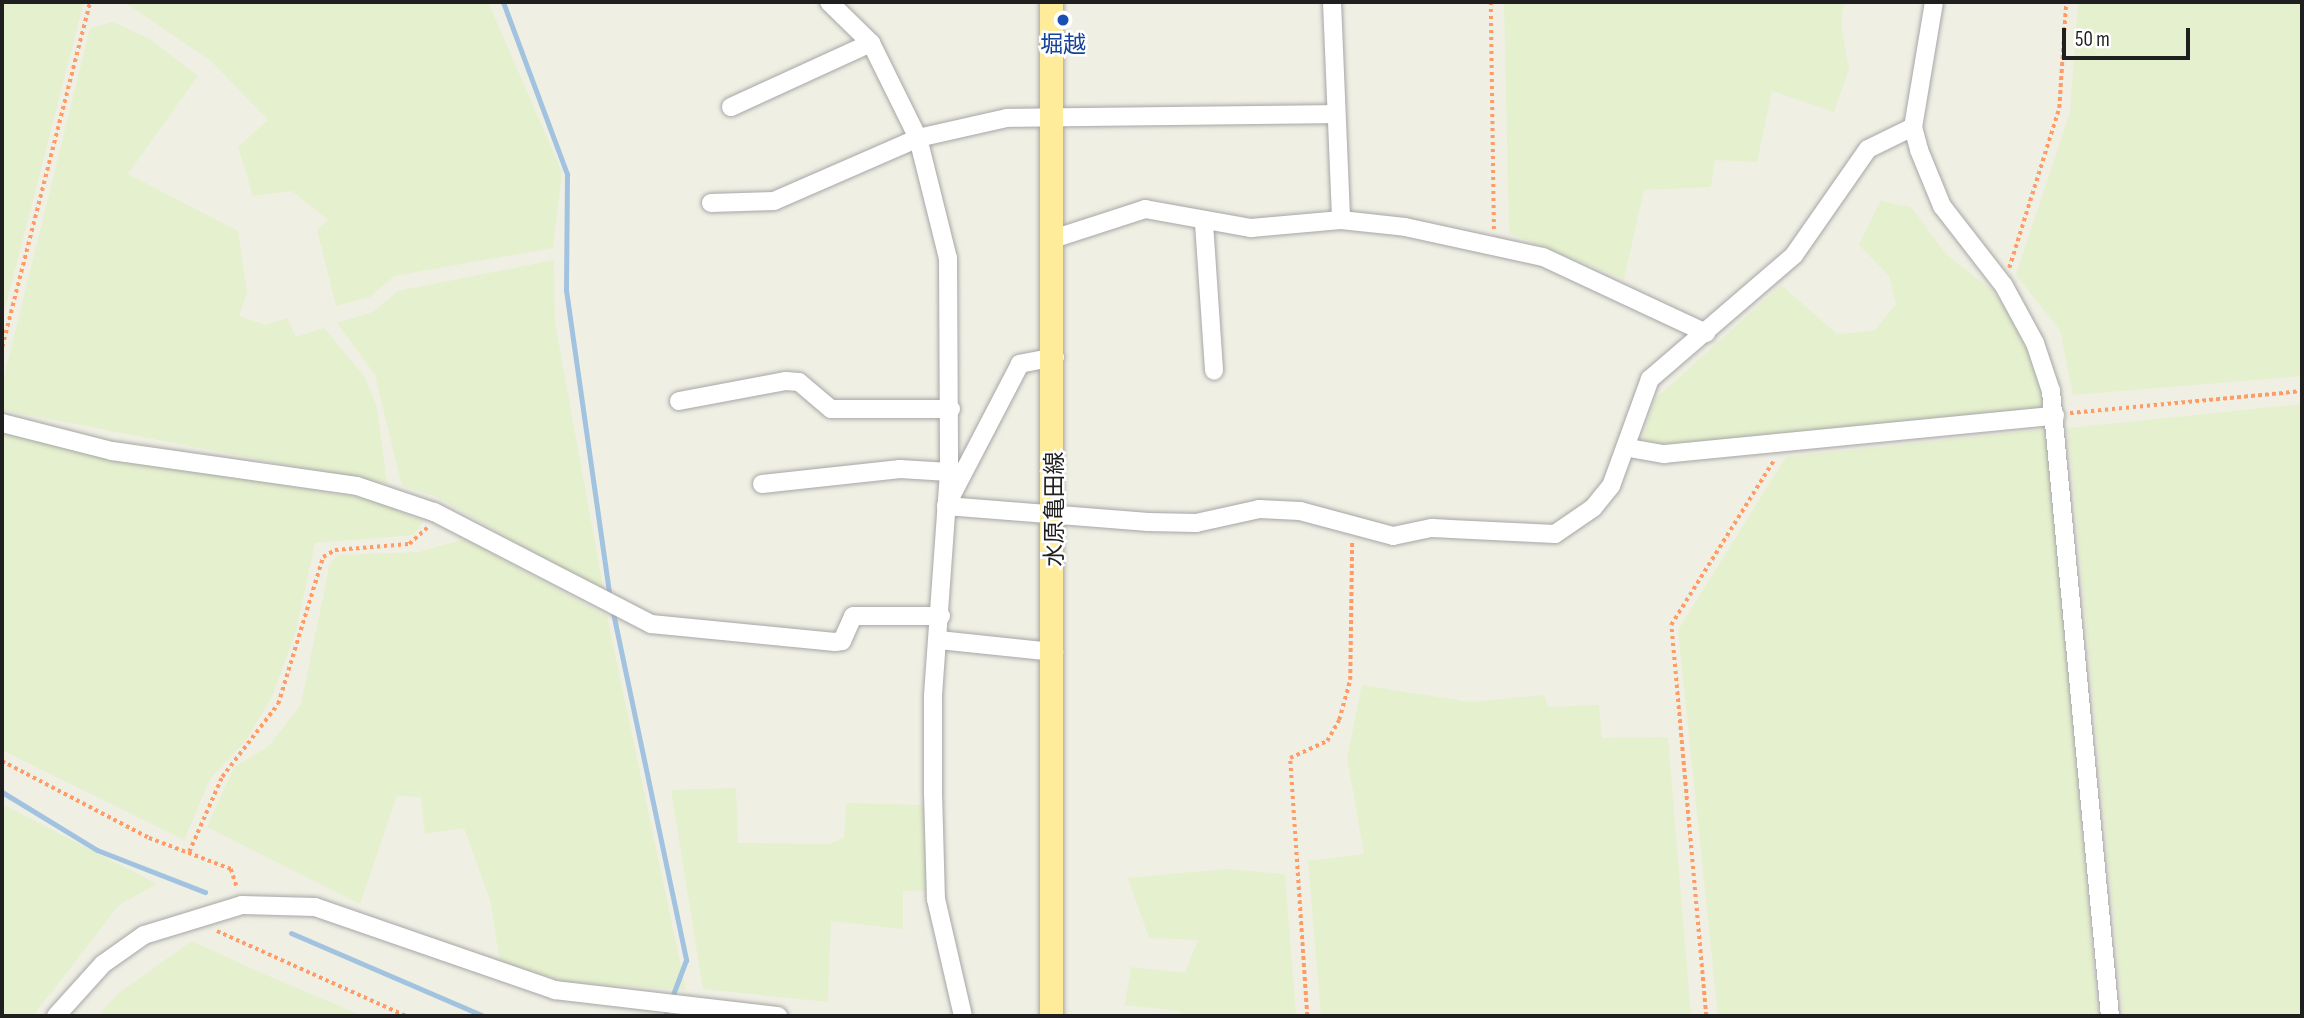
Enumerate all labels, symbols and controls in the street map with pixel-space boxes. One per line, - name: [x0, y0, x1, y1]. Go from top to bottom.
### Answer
- marker: 堀越: [1055, 12, 1071, 28]
- scale bar: [2066, 14, 2194, 58]
- text: 50 m: [2075, 27, 2110, 52]
- place label: 堀越: [1040, 31, 1086, 59]
- street label: 水原亀田線: [1041, 452, 1069, 566]

